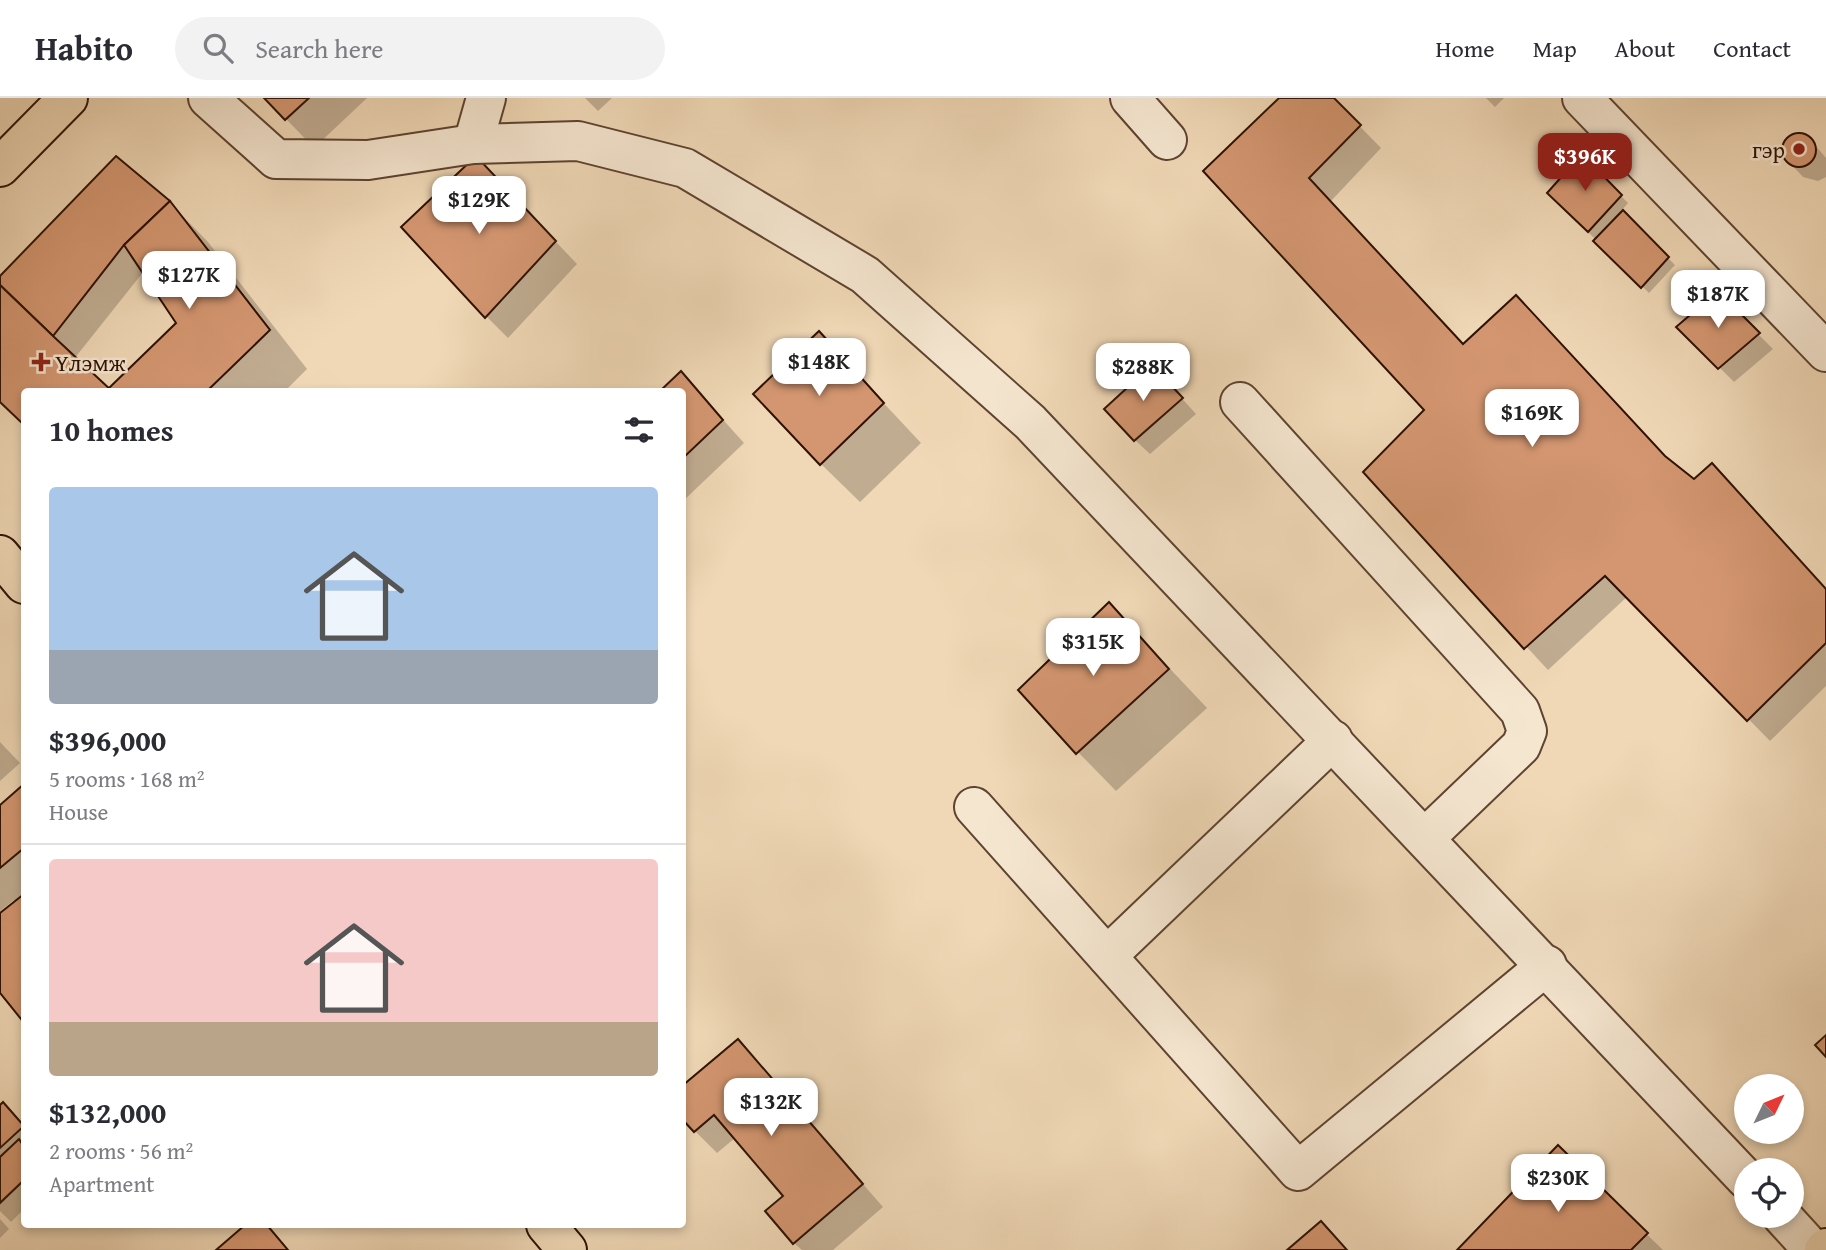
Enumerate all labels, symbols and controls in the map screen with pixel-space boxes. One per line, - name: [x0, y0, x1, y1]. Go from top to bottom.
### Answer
- search box: [175, 17, 665, 80]
- text: Habito: [35, 24, 133, 72]
- icon: search: [199, 29, 237, 67]
- text: Search here: [255, 29, 383, 68]
- text: Home: [1436, 31, 1495, 66]
- text: Map: [1533, 31, 1577, 66]
- text: About: [1615, 31, 1675, 66]
- text: Contact: [1713, 31, 1791, 66]
- place label: гэр: [1752, 133, 1785, 166]
- pin: $396K: [1536, 134, 1634, 193]
- text: $396K: [1554, 139, 1616, 172]
- marker: гэр: [1791, 141, 1807, 157]
- pin: $129K: [430, 176, 528, 236]
- text: $129K: [448, 182, 510, 215]
- pin: $127K: [140, 252, 238, 311]
- text: $127K: [158, 257, 220, 290]
- pin: $187K: [1669, 271, 1767, 330]
- text: $187K: [1687, 276, 1749, 309]
- pin: $148K: [770, 338, 868, 398]
- text: $148K: [788, 344, 850, 377]
- pin: $288K: [1094, 344, 1192, 403]
- place label: Үлэмж: [55, 346, 126, 379]
- text: $288K: [1112, 349, 1174, 382]
- marker: Үлэмж: [33, 354, 49, 370]
- pin: $169K: [1483, 390, 1581, 449]
- text: $169K: [1501, 395, 1563, 428]
- text: 10 homes: [49, 408, 174, 452]
- icon: filters: [620, 411, 658, 449]
- icon: home: [291, 533, 417, 659]
- pin: $315K: [1044, 618, 1142, 678]
- text: $315K: [1062, 624, 1124, 657]
- text: $396,000: [49, 718, 166, 762]
- text: 5 rooms · 168 m²: [49, 762, 204, 795]
- text: House: [49, 795, 108, 828]
- icon: home: [291, 905, 417, 1031]
- north arrow: [1734, 1074, 1804, 1144]
- map controls: [1734, 1074, 1804, 1228]
- pin: $132K: [722, 1079, 820, 1138]
- text: $132K: [740, 1084, 802, 1117]
- text: $132,000: [49, 1090, 166, 1134]
- text: 2 rooms · 56 m²: [49, 1134, 193, 1167]
- pin: $230K: [1509, 1154, 1607, 1214]
- button: locate: [1734, 1158, 1804, 1228]
- text: $230K: [1527, 1160, 1589, 1193]
- text: Apartment: [49, 1167, 154, 1200]

